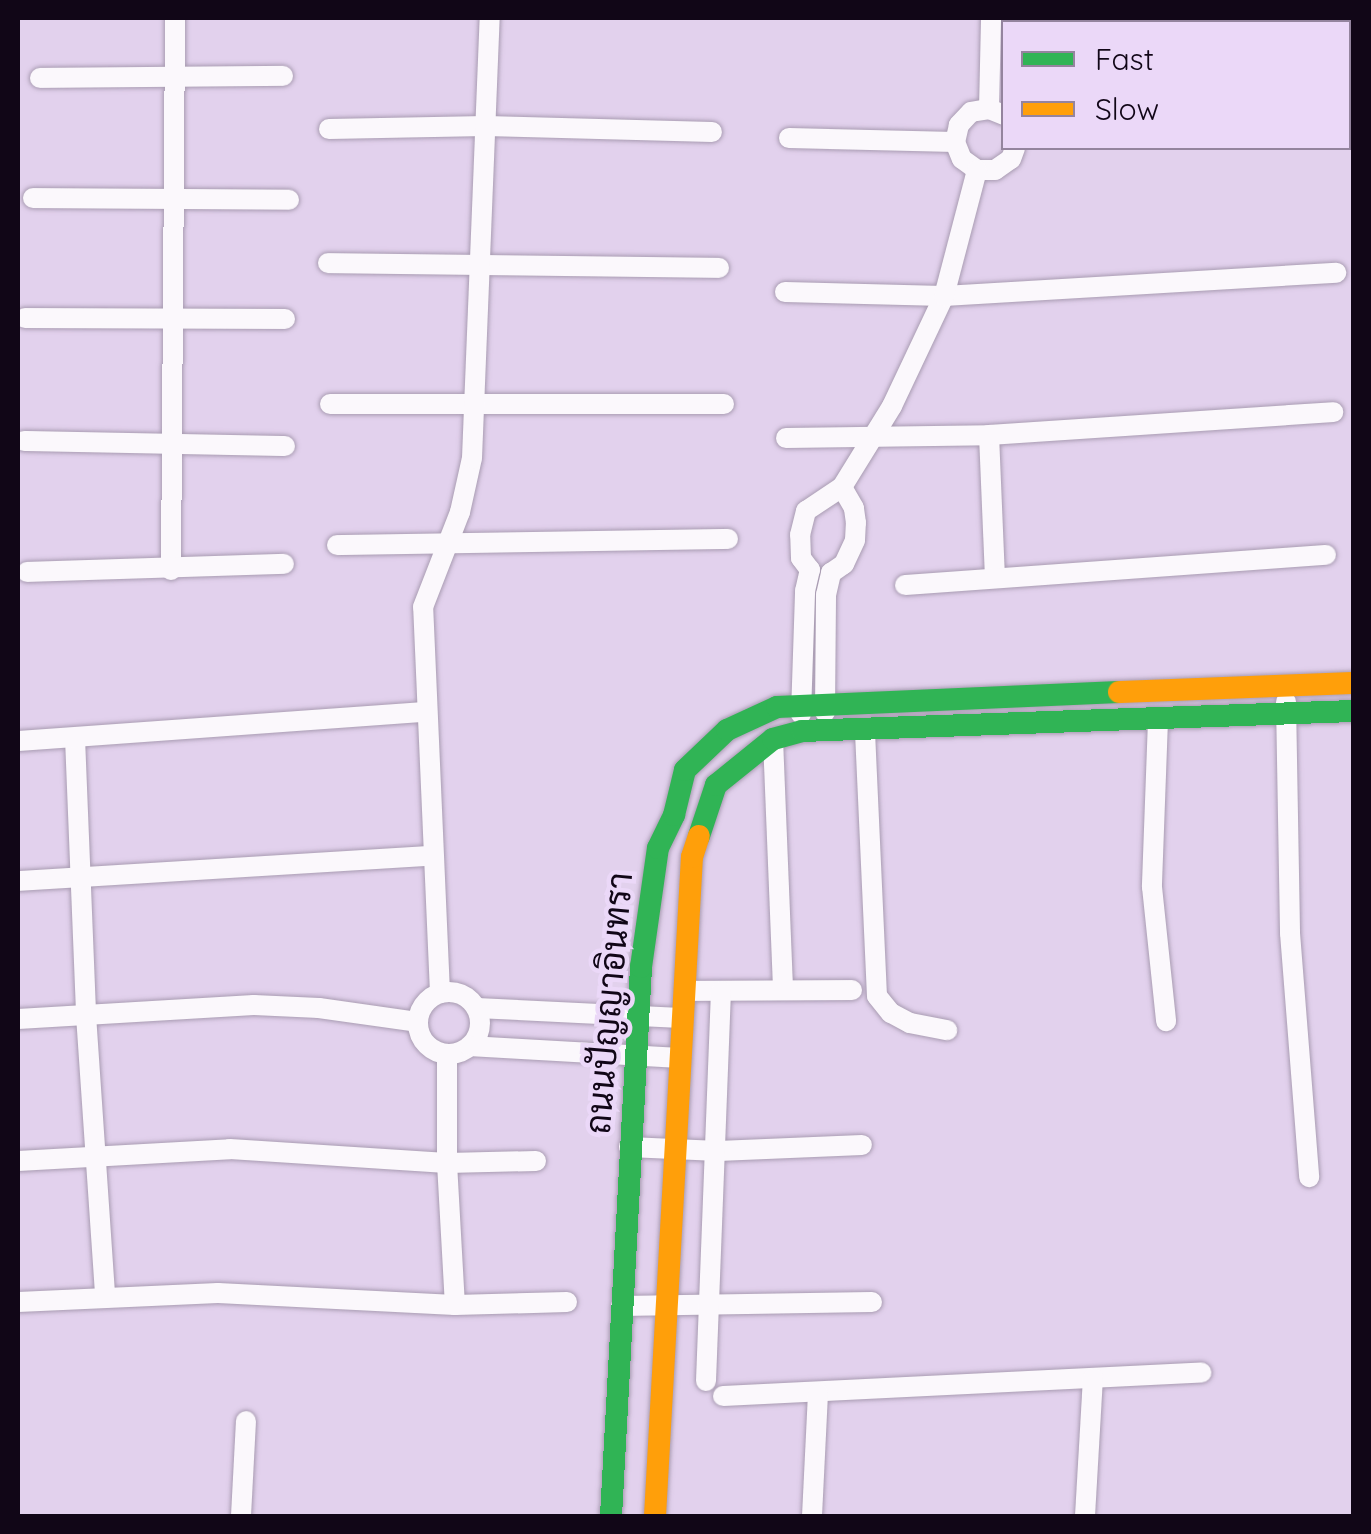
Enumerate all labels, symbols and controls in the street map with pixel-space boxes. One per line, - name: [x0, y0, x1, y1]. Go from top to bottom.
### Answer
- legend: [1001, 20, 1351, 150]
- text: Fast: [1095, 40, 1154, 78]
- text: Slow: [1095, 90, 1159, 128]
- street label: ถนนปัญญาอินทรา: [576, 870, 640, 1136]

